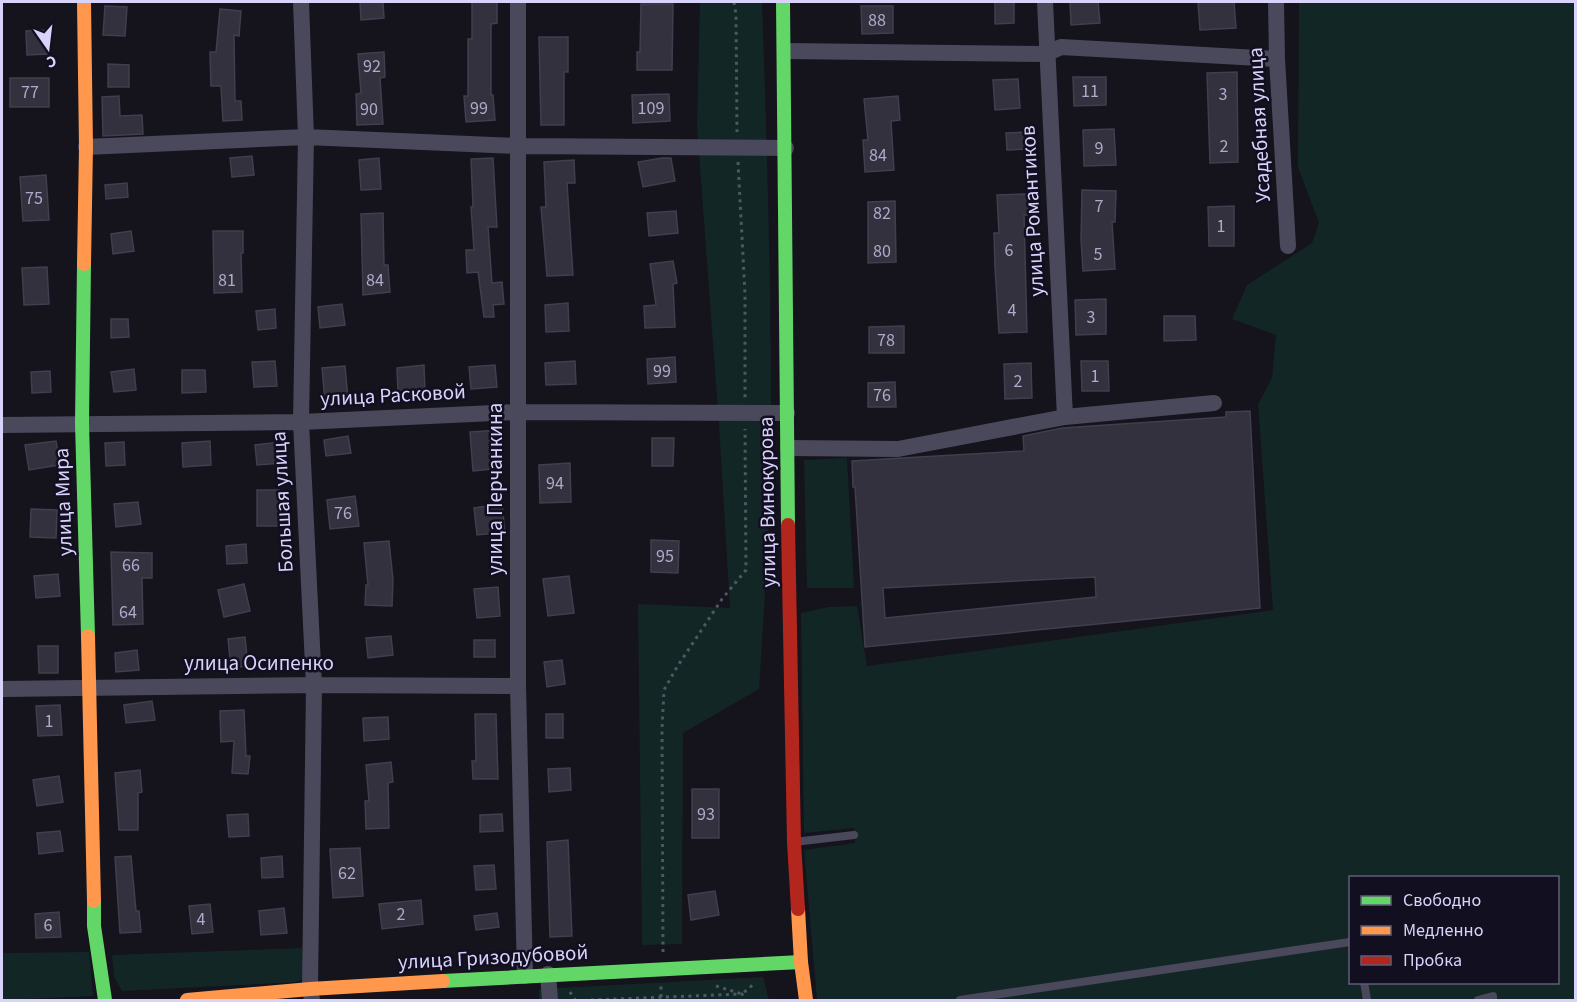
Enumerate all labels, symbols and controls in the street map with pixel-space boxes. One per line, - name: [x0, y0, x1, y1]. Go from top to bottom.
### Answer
- house number: 88: [868, 8, 886, 33]
- north arrow: [18, 18, 78, 78]
- street label: Усадебная улица: [1240, 47, 1278, 203]
- text: С: [44, 50, 59, 73]
- house number: 92: [363, 54, 381, 79]
- house number: 11: [1081, 79, 1099, 104]
- house number: 77: [21, 80, 39, 105]
- house number: 3: [1219, 82, 1228, 107]
- house number: 99: [470, 96, 488, 121]
- house number: 109: [638, 96, 664, 121]
- house number: 90: [360, 97, 378, 122]
- street label: улица Романтиков: [1013, 125, 1051, 297]
- house number: 2: [1220, 134, 1229, 159]
- house number: 9: [1095, 136, 1104, 161]
- house number: 84: [869, 143, 887, 168]
- house number: 75: [25, 186, 43, 211]
- house number: 7: [1095, 194, 1104, 219]
- house number: 82: [873, 201, 891, 226]
- house number: 1: [1217, 214, 1225, 239]
- house number: 6: [1005, 238, 1014, 263]
- house number: 80: [873, 239, 891, 264]
- house number: 5: [1094, 242, 1103, 267]
- house number: 81: [218, 268, 236, 293]
- house number: 84: [366, 268, 384, 293]
- house number: 4: [1008, 298, 1017, 323]
- house number: 3: [1087, 305, 1096, 330]
- house number: 78: [877, 328, 895, 353]
- house number: 99: [653, 359, 671, 384]
- house number: 1: [1091, 364, 1099, 389]
- house number: 2: [1014, 369, 1023, 394]
- street label: улица Расковой: [319, 376, 467, 414]
- house number: 76: [873, 383, 891, 408]
- street label: улица Перчанкина: [480, 403, 510, 575]
- street label: улица Винокурова: [751, 416, 783, 588]
- street label: Большая улица: [263, 431, 301, 573]
- street label: улица Мира: [46, 447, 80, 557]
- house number: 94: [546, 471, 564, 496]
- house number: 76: [334, 501, 352, 526]
- house number: 95: [656, 544, 674, 569]
- house number: 66: [122, 553, 140, 578]
- house number: 64: [119, 600, 137, 625]
- street label: улица Осипенко: [184, 648, 334, 678]
- house number: 1: [45, 709, 53, 734]
- house number: 93: [697, 802, 715, 827]
- house number: 62: [338, 861, 356, 886]
- legend: [1349, 876, 1559, 984]
- text: Свободно: [1403, 888, 1481, 913]
- house number: 2: [397, 902, 406, 927]
- house number: 4: [197, 907, 206, 932]
- house number: 6: [44, 913, 53, 938]
- text: Медленно: [1403, 918, 1483, 943]
- street label: улица Гризодубовой: [397, 937, 589, 977]
- text: Пробка: [1403, 948, 1462, 973]

